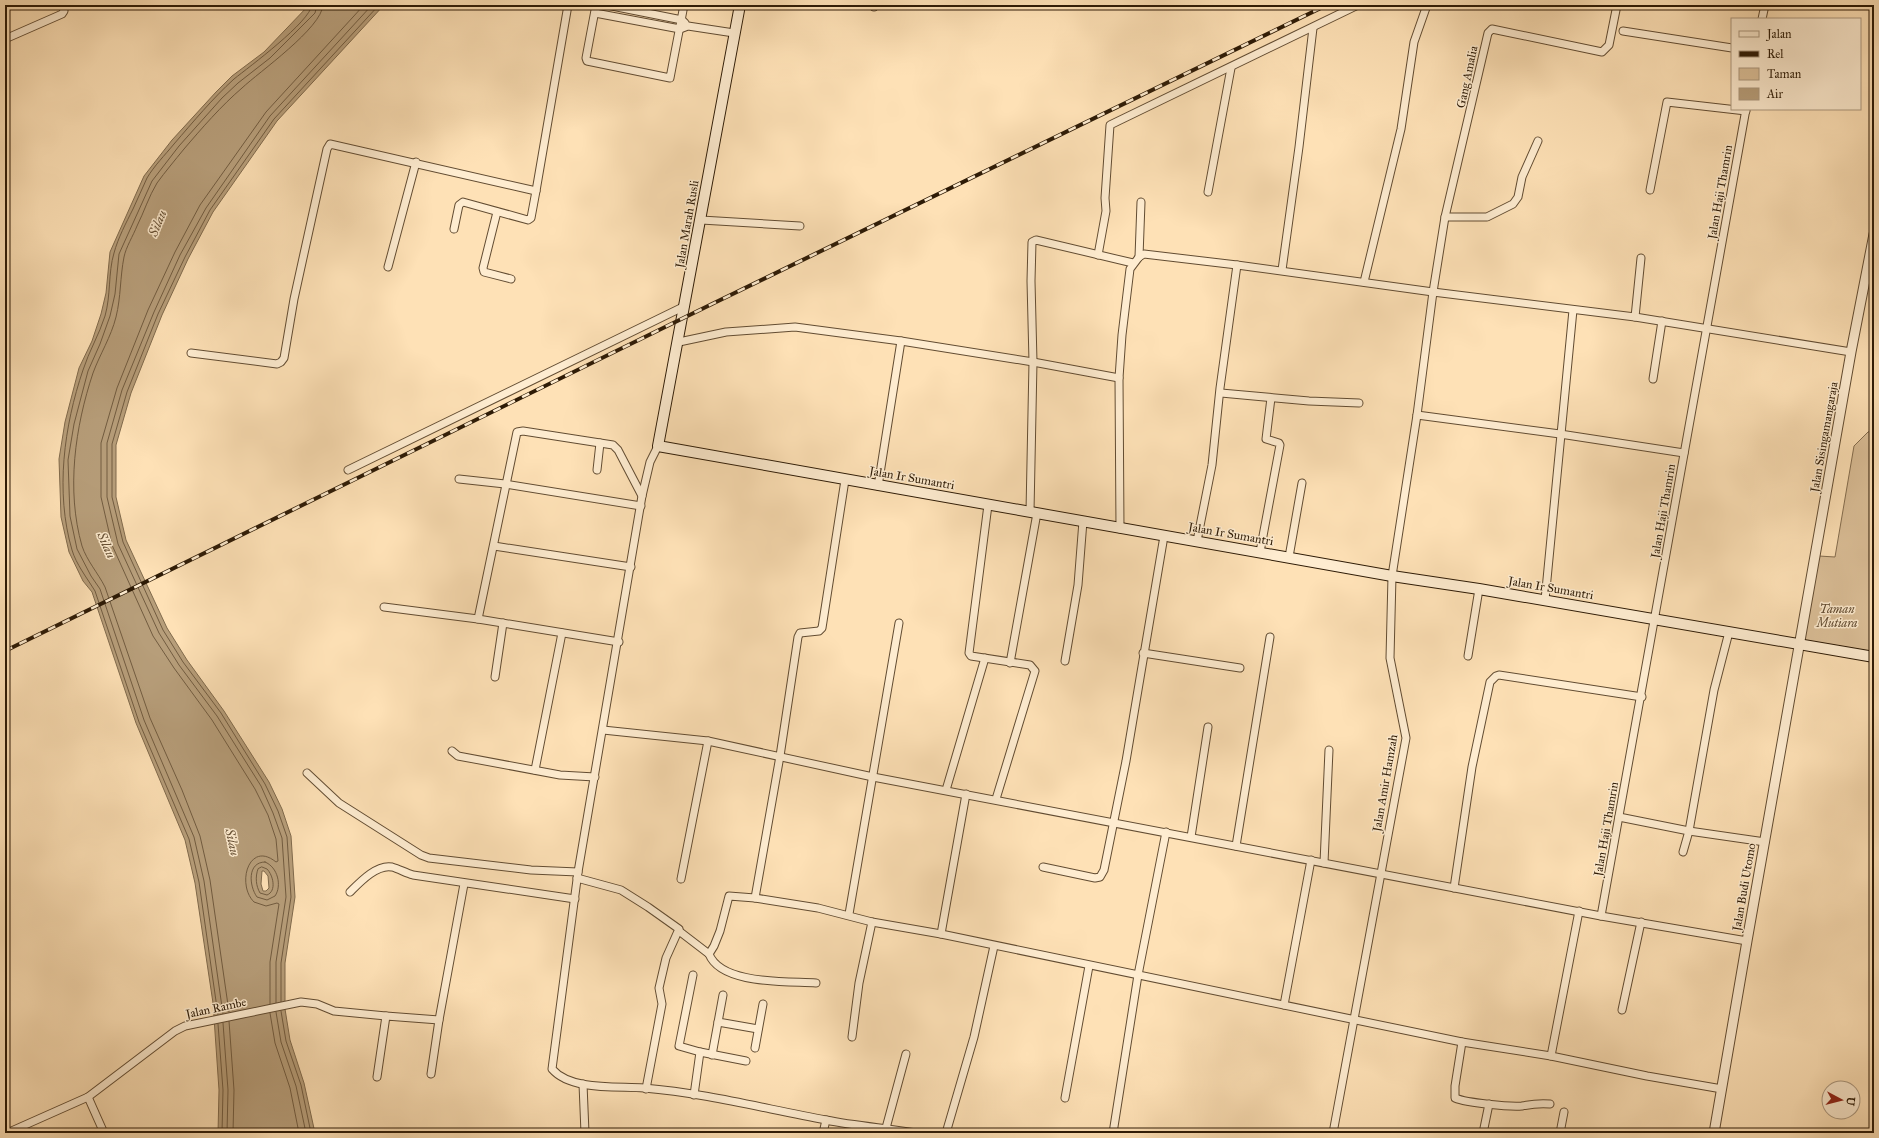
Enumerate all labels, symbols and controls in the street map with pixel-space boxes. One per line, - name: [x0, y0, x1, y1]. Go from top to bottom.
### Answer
- legend: [1731, 18, 1861, 110]
- text: Jalan: [1765, 27, 1792, 42]
- street label: Gang Amalia: [1454, 44, 1482, 110]
- text: Rel: [1767, 47, 1784, 61]
- text: Taman: [1767, 67, 1802, 81]
- text: Air: [1766, 87, 1783, 101]
- street label: Jalan Haji Thamrin: [1704, 143, 1736, 242]
- street label: Jalan Marah Rusli: [672, 178, 703, 271]
- water label: Silau: [145, 208, 171, 240]
- street label: Jalan Sisingamangaraja: [1807, 380, 1842, 495]
- street label: Jalan Haji Thamrin: [1647, 462, 1679, 561]
- street label: Jalan Ir Sumantri: [866, 463, 956, 493]
- street label: Jalan Ir Sumantri: [1185, 519, 1275, 549]
- water label: Silau: [93, 529, 119, 561]
- street label: Jalan Ir Sumantri: [1505, 573, 1595, 603]
- park label: Taman Mutiara: [1815, 602, 1858, 630]
- street label: Jalan Amir Hamzah: [1369, 733, 1401, 835]
- street label: Jalan Haji Thamrin: [1590, 780, 1622, 879]
- water label: Silau: [221, 826, 243, 857]
- street label: Jalan Budi Utomo: [1729, 842, 1760, 934]
- street label: Jalan Rambe: [183, 995, 248, 1023]
- north arrow: [1821, 1080, 1861, 1120]
- text: U: [1843, 1096, 1857, 1107]

